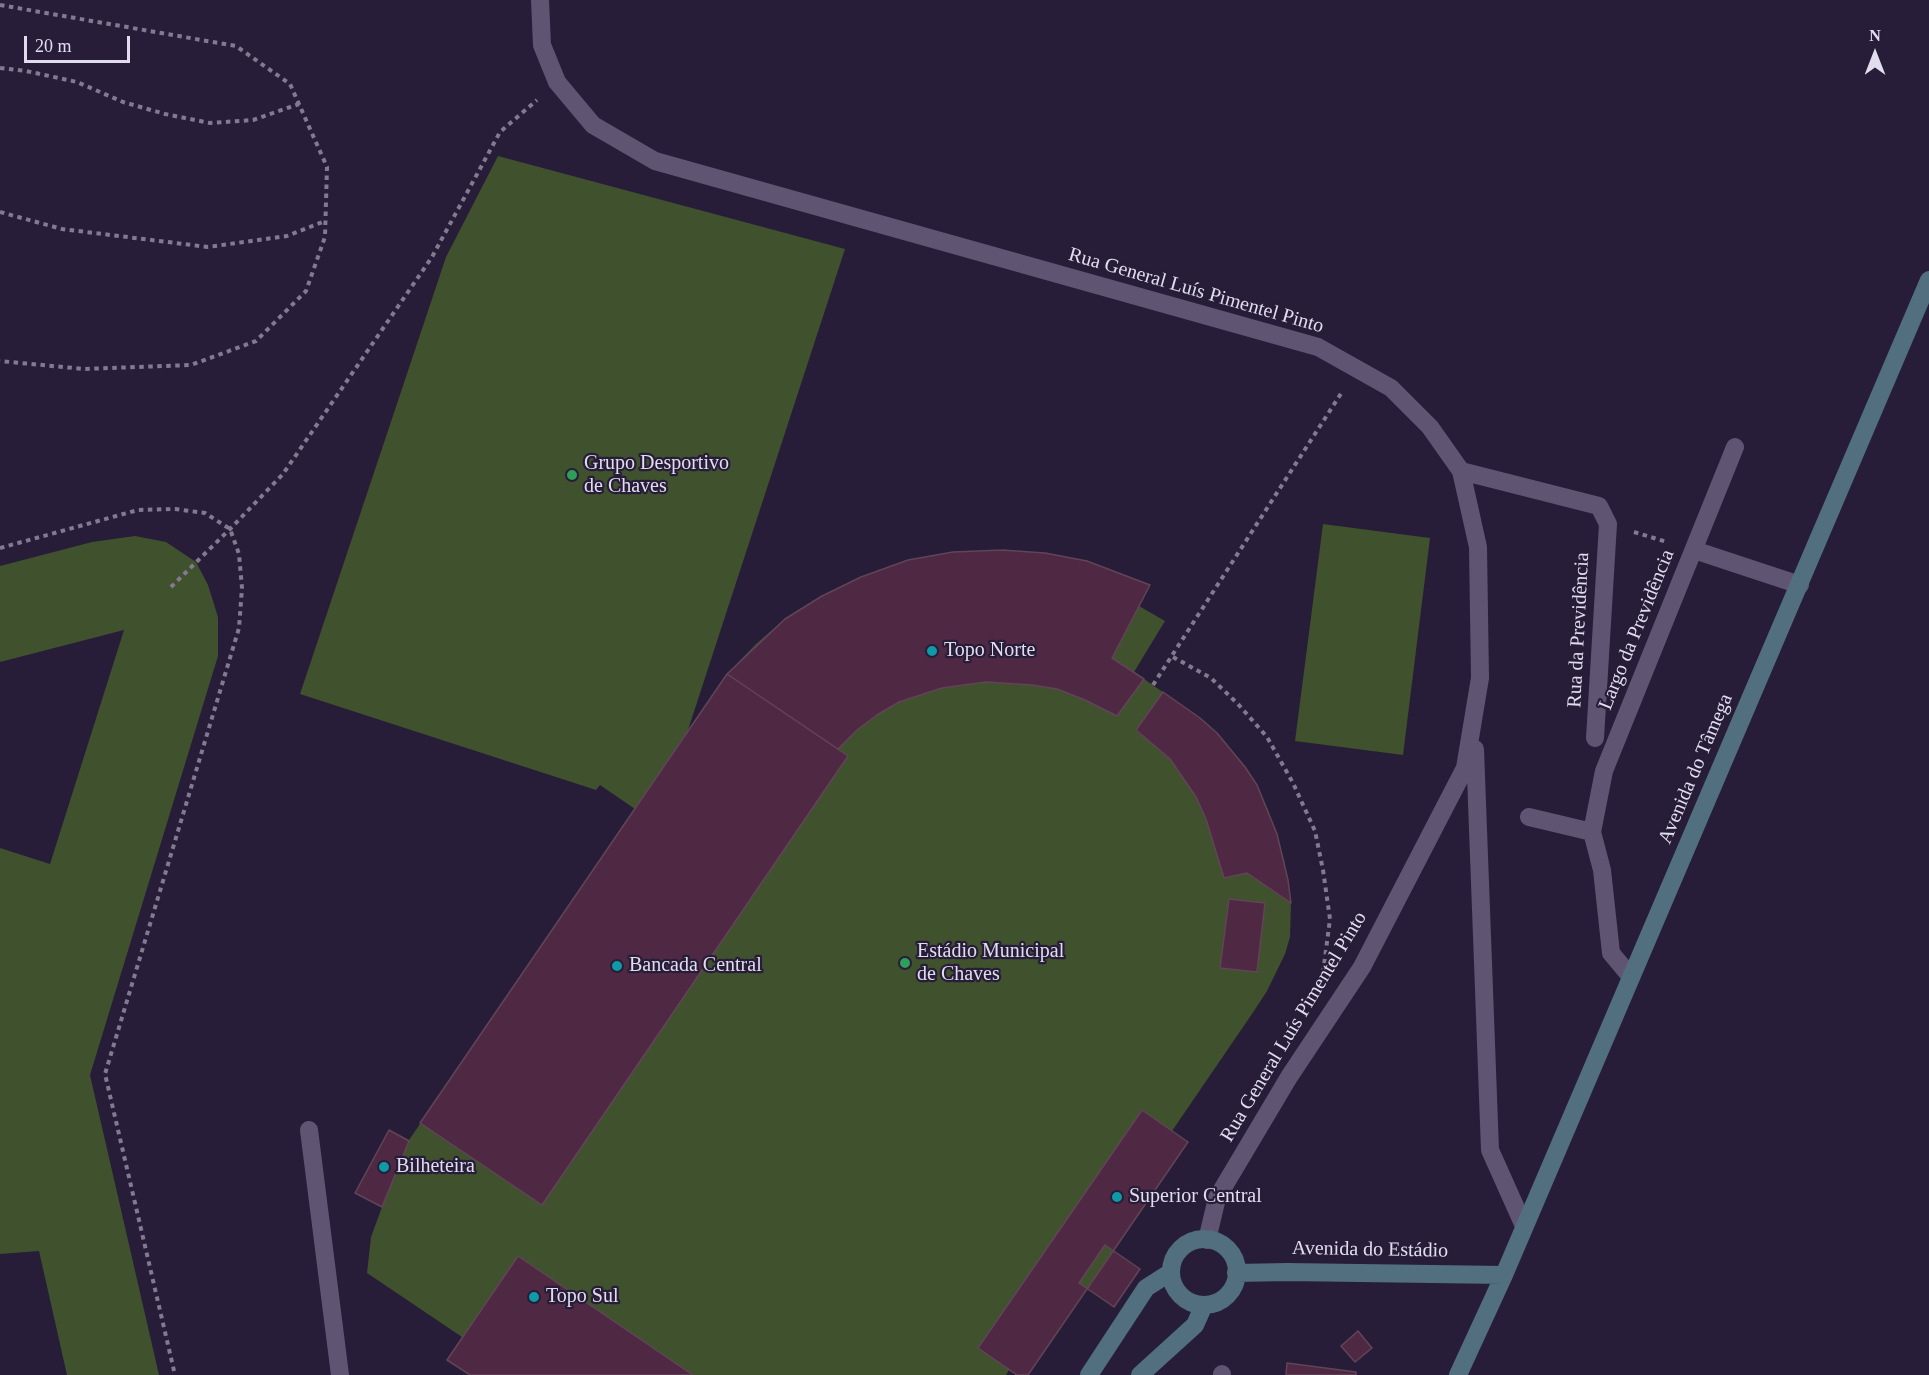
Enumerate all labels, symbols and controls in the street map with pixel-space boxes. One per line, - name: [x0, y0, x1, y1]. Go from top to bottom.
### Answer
- scale bar: [27, 24, 134, 62]
- north arrow: [1845, 24, 1905, 84]
- text: N: [1869, 27, 1881, 44]
- text: 20 m: [35, 36, 72, 56]
- street label: Rua General Luís Pimentel Pinto: [1066, 243, 1326, 339]
- place label: Grupo Desportivo de Chaves: [584, 452, 729, 499]
- marker: Grupo Desportivo de Chaves: [565, 468, 579, 482]
- street label: Largo da Previdência: [1594, 546, 1680, 714]
- street label: Rua da Previdência: [1563, 552, 1595, 708]
- place label: Topo Norte: [944, 639, 1035, 663]
- marker: Topo Norte: [925, 644, 939, 658]
- street label: Avenida do Tâmega: [1654, 690, 1738, 848]
- street label: Rua General Luís Pimentel Pinto: [1216, 908, 1372, 1146]
- place label: Estádio Municipal de Chaves: [917, 940, 1064, 987]
- place label: Bancada Central: [629, 954, 762, 978]
- marker: Estádio Municipal de Chaves: [898, 956, 912, 970]
- marker: Bancada Central: [610, 959, 624, 973]
- place label: Bilheteira: [396, 1155, 475, 1179]
- marker: Bilheteira: [377, 1160, 391, 1174]
- place label: Superior Central: [1129, 1185, 1262, 1209]
- marker: Superior Central: [1110, 1190, 1124, 1204]
- street label: Avenida do Estádio: [1292, 1237, 1448, 1263]
- place label: Topo Sul: [546, 1285, 618, 1309]
- marker: Topo Sul: [527, 1290, 541, 1304]

